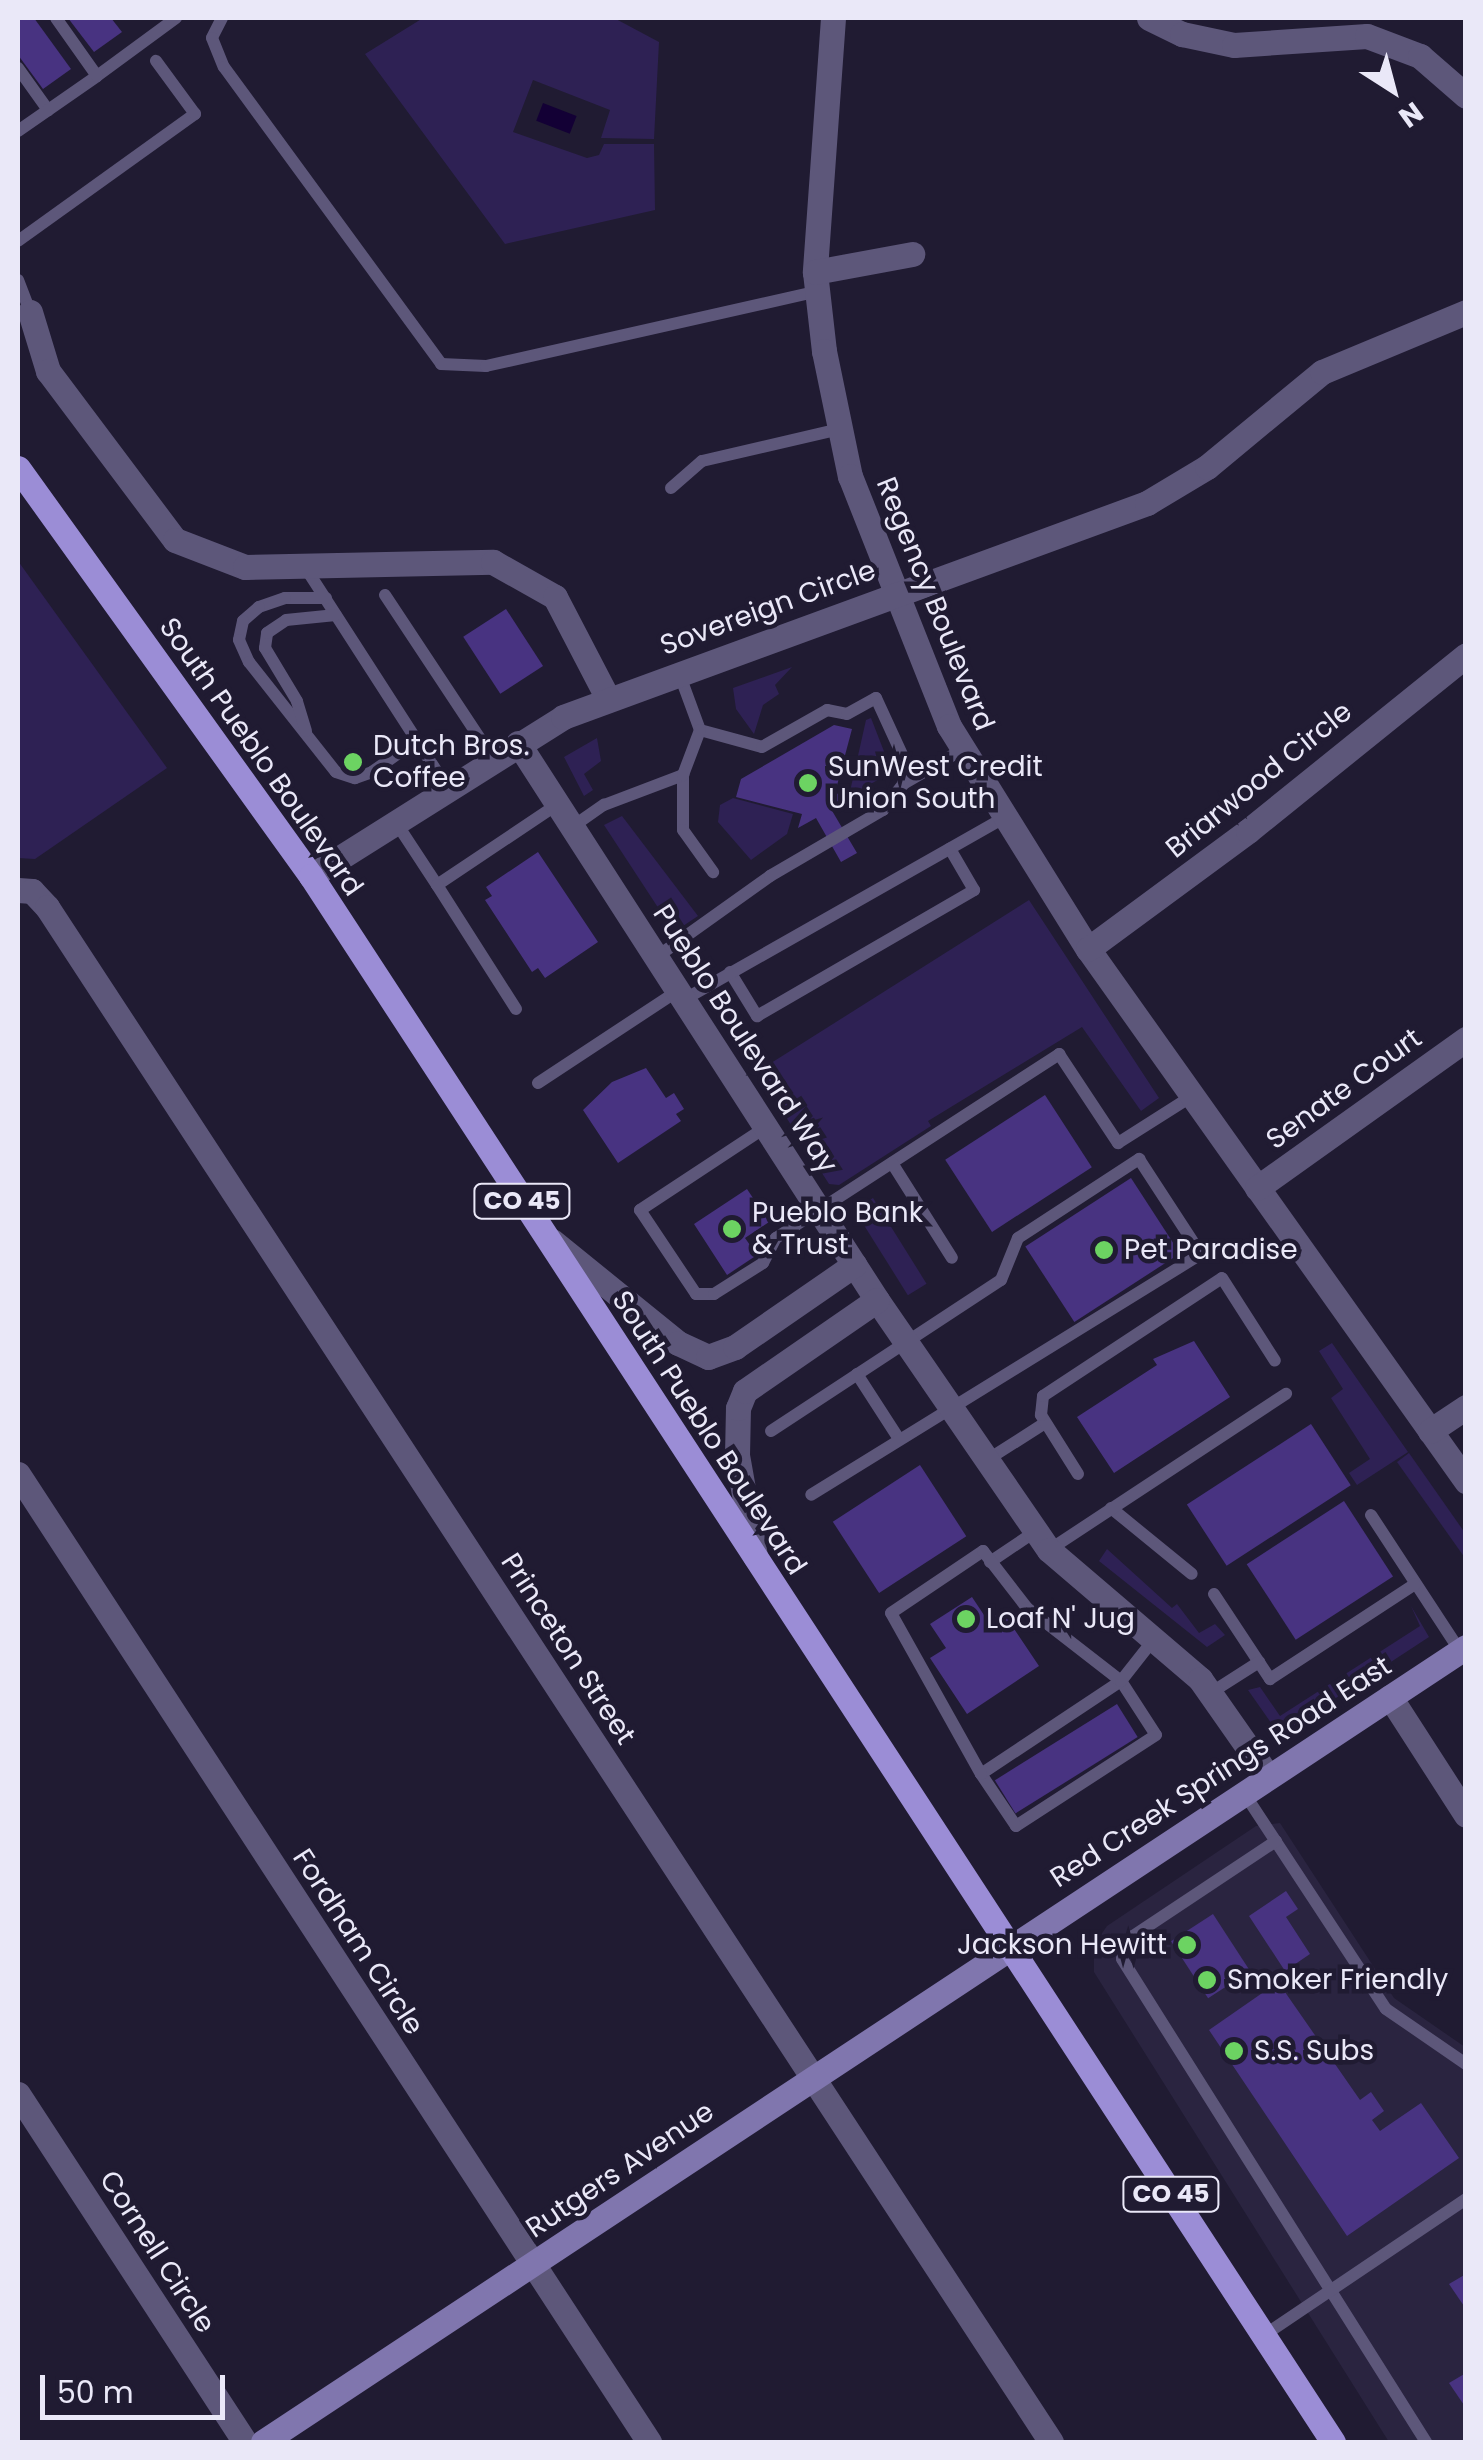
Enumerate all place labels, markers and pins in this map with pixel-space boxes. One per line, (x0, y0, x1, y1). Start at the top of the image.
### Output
place label: Dutch Bros. Coffee (373, 729, 529, 795)
place label: SunWest Credit Union South (828, 750, 1043, 816)
marker: Dutch Bros. Coffee (342, 751, 364, 773)
marker: SunWest Credit Union South (797, 772, 819, 794)
place label: Pueblo Bank & Trust (752, 1196, 923, 1262)
marker: Pueblo Bank & Trust (721, 1218, 743, 1240)
place label: Pet Paradise (1124, 1233, 1298, 1267)
marker: Pet Paradise (1093, 1239, 1115, 1261)
place label: Loaf N' Jug (986, 1602, 1135, 1636)
marker: Loaf N' Jug (955, 1608, 977, 1630)
place label: Jackson Hewitt (957, 1928, 1167, 1962)
marker: Jackson Hewitt (1176, 1934, 1198, 1956)
place label: Smoker Friendly (1227, 1963, 1448, 1997)
marker: Smoker Friendly (1196, 1969, 1218, 1991)
place label: S.S. Subs (1254, 2034, 1374, 2068)
marker: S.S. Subs (1223, 2040, 1245, 2062)

